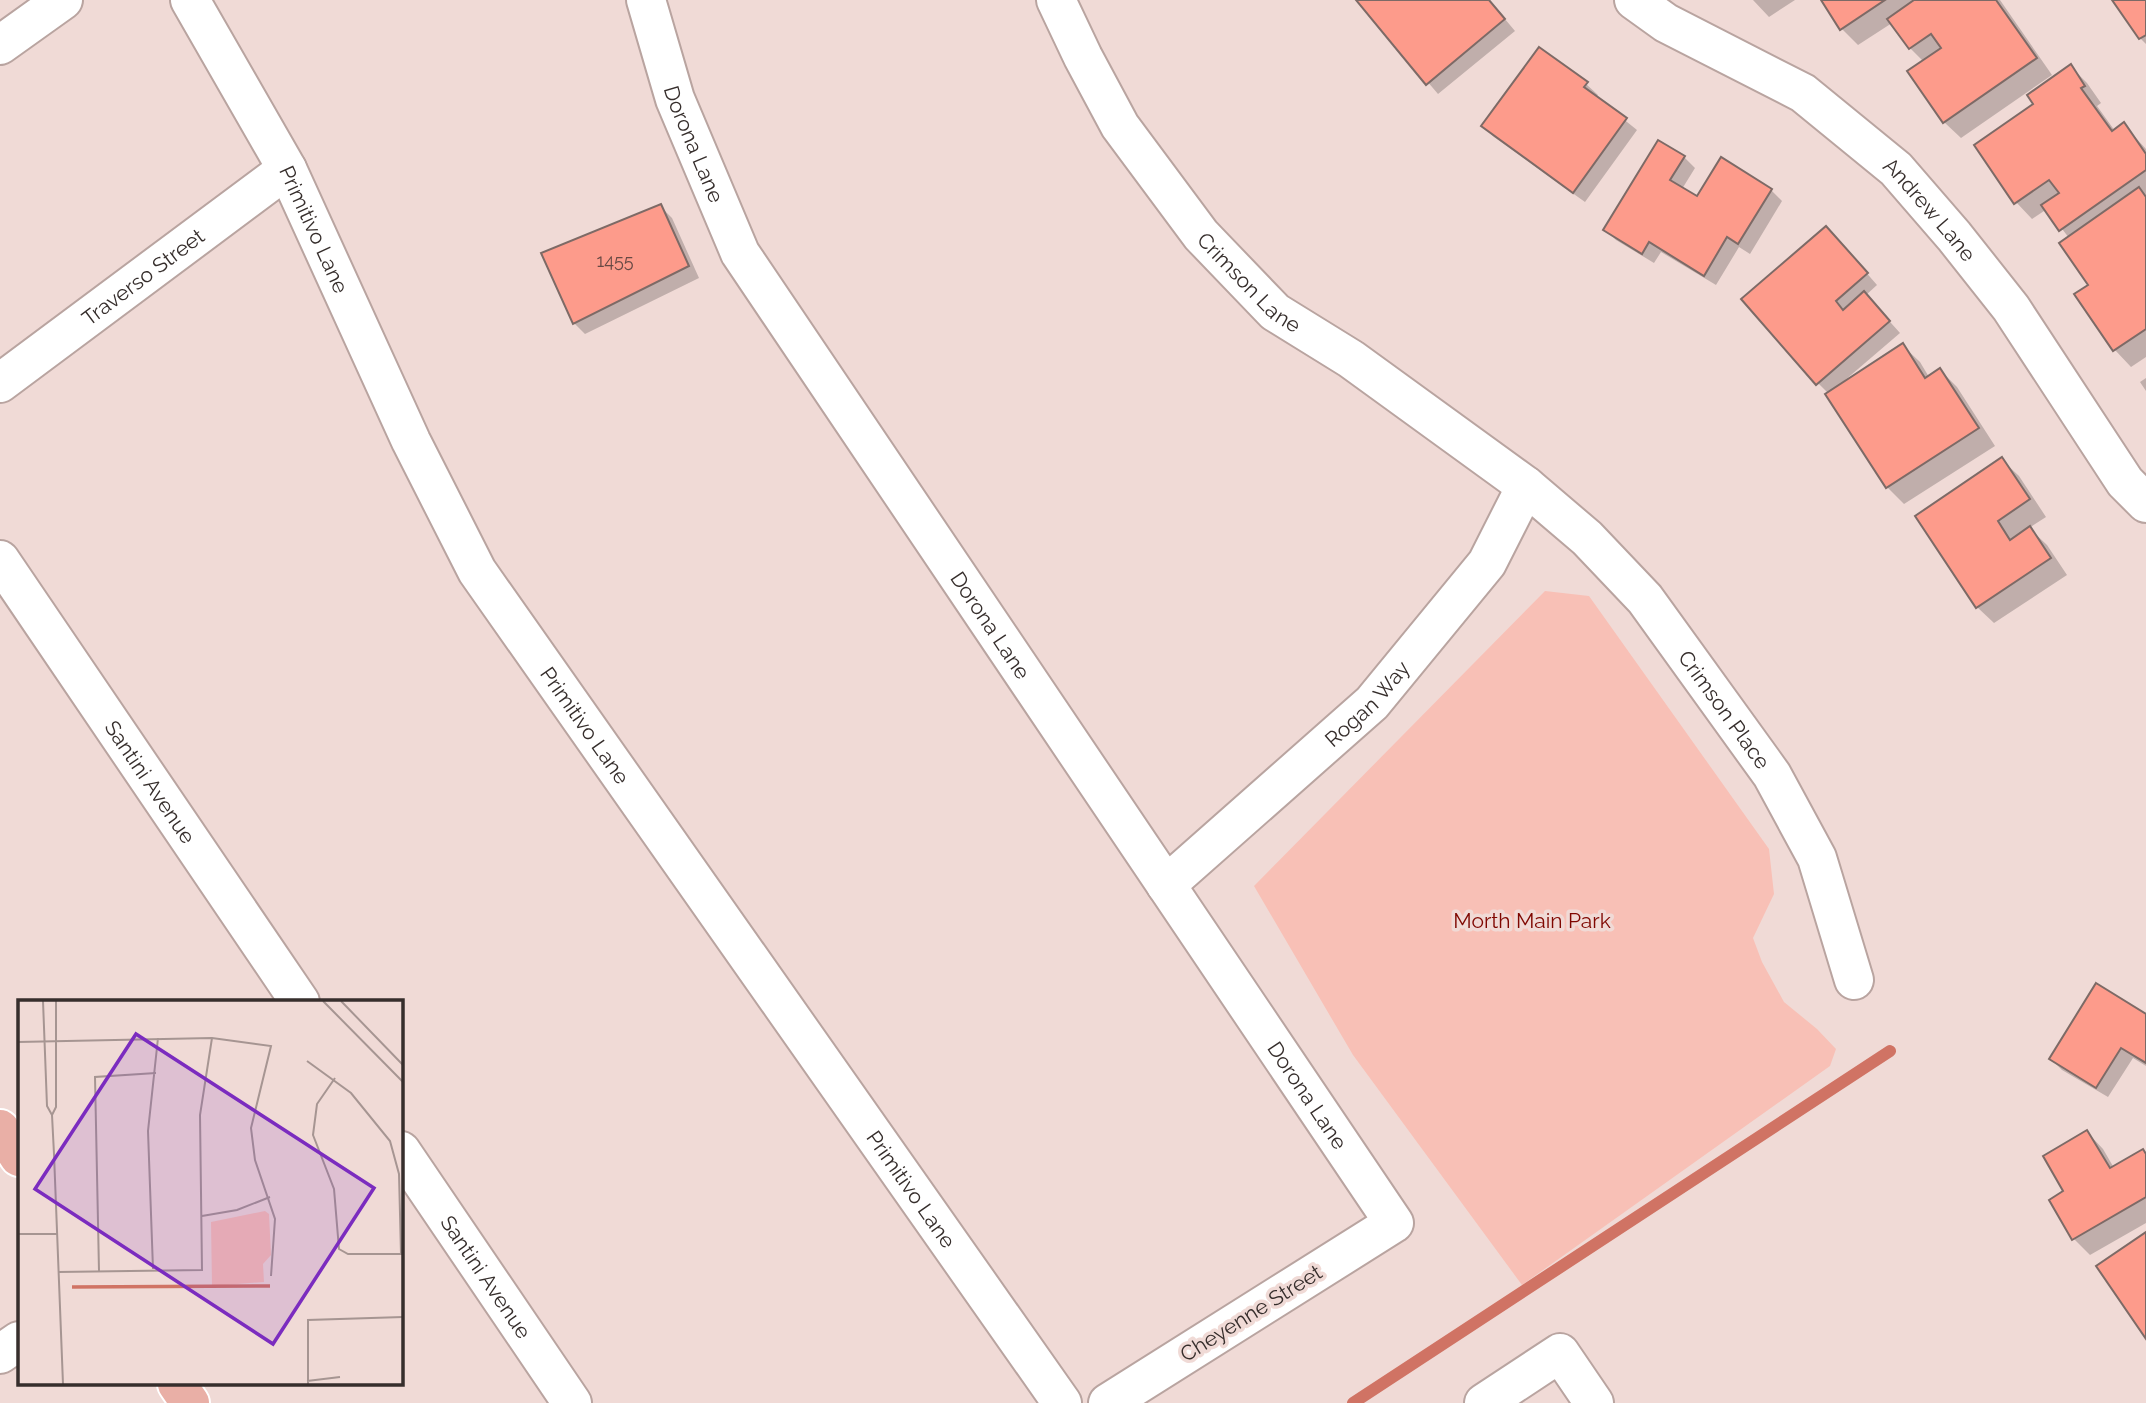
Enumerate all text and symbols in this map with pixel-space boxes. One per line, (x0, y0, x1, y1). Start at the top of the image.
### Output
street label: Dorona Lane (659, 83, 730, 206)
street label: Andrew Lane (1879, 152, 1981, 266)
street label: Primitivo Lane (275, 161, 354, 297)
street label: Traverso Street (77, 223, 209, 330)
street label: Crimson Lane (1192, 227, 1306, 337)
house number: 1455 (596, 250, 634, 271)
street label: Dorona Lane (946, 566, 1036, 684)
street label: Crimson Place (1674, 645, 1776, 773)
street label: Rogan Way (1319, 655, 1414, 752)
street label: Primitivo Lane (536, 662, 635, 789)
street label: Santini Avenue (100, 715, 201, 848)
park label: Morth Main Park (1453, 908, 1611, 933)
inset map (18, 1000, 402, 1386)
street label: Dorona Lane (1263, 1037, 1353, 1154)
street label: Primitivo Lane (862, 1126, 961, 1252)
street label: Santini Avenue (436, 1210, 537, 1343)
street label: Cheyenne Street (1176, 1259, 1326, 1367)

